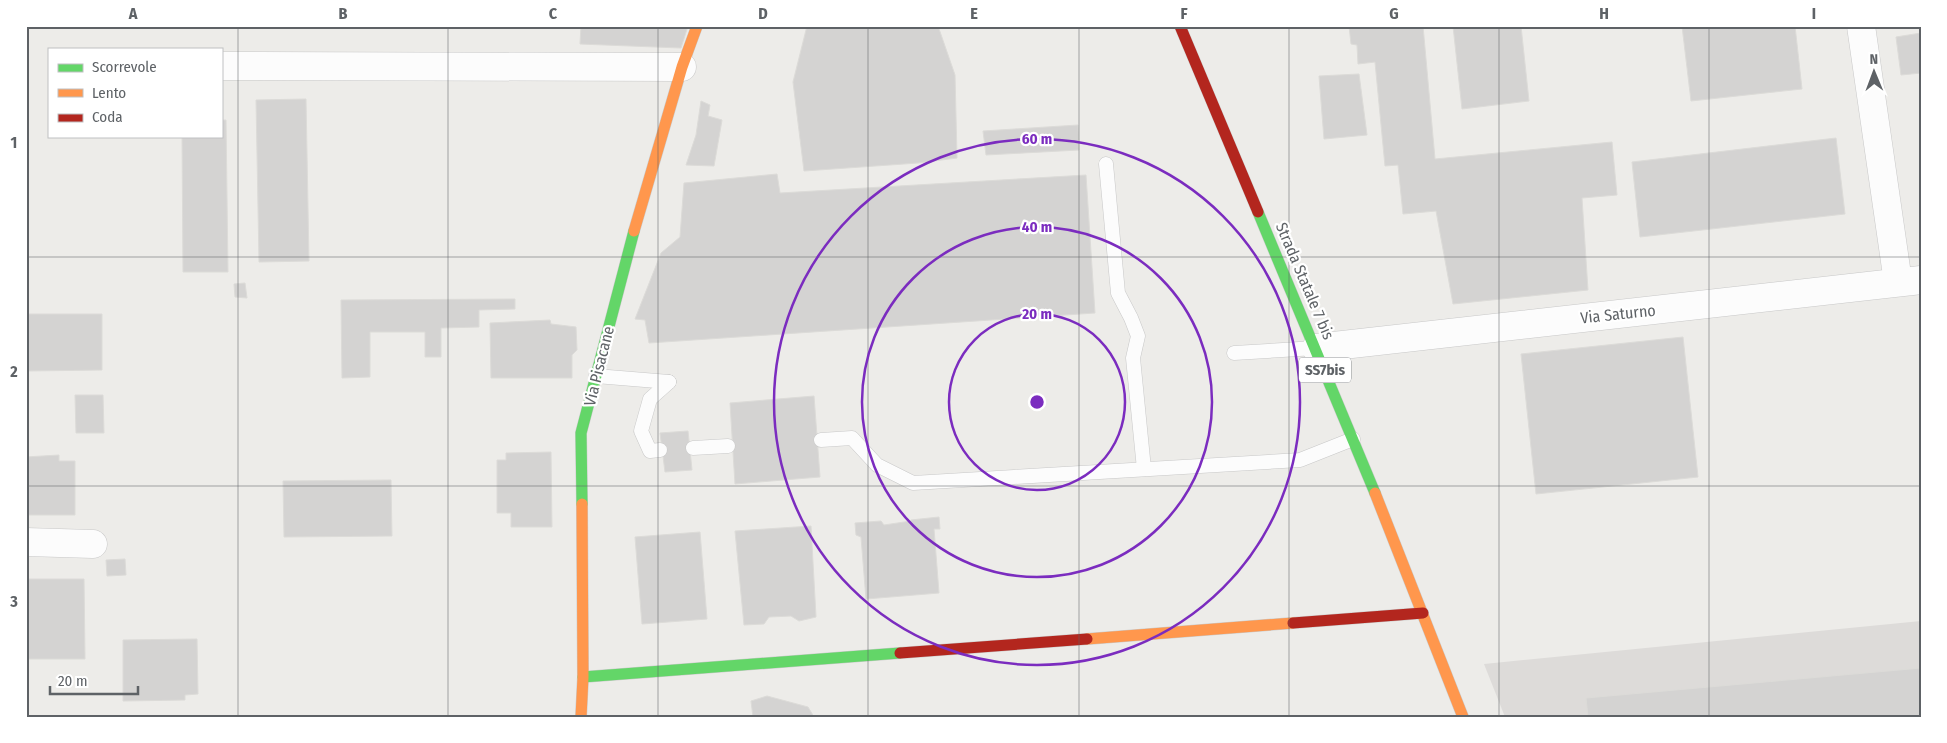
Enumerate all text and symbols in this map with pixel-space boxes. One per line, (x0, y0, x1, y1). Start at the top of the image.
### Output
text: A (128, 4, 138, 23)
text: B (339, 4, 348, 23)
text: C (549, 4, 558, 23)
text: D (758, 4, 768, 23)
text: E (970, 4, 978, 23)
text: F (1180, 4, 1188, 23)
text: G (1389, 4, 1399, 23)
text: H (1599, 4, 1609, 23)
text: I (1812, 4, 1816, 23)
legend (48, 48, 222, 138)
north arrow (1850, 48, 1900, 98)
text: N (1869, 51, 1878, 68)
text: Scorrevole (92, 58, 157, 76)
text: Lento (92, 84, 126, 102)
text: Coda (92, 108, 123, 126)
text: 60 m (1022, 130, 1052, 148)
text: 1 (11, 133, 17, 152)
text: 40 m (1022, 218, 1052, 236)
street label: Strada Statale 7 bis (1272, 220, 1338, 343)
street label: Via Saturno (1579, 301, 1657, 327)
text: 20 m (1021, 305, 1052, 323)
street label: Via Pisacane (580, 324, 618, 408)
road number: SS7bis (1299, 358, 1351, 382)
text: 2 (9, 362, 18, 381)
centre of rings (1028, 393, 1046, 411)
text: 3 (9, 592, 18, 611)
scale bar (50, 663, 138, 695)
text: 20 m (58, 672, 88, 690)

